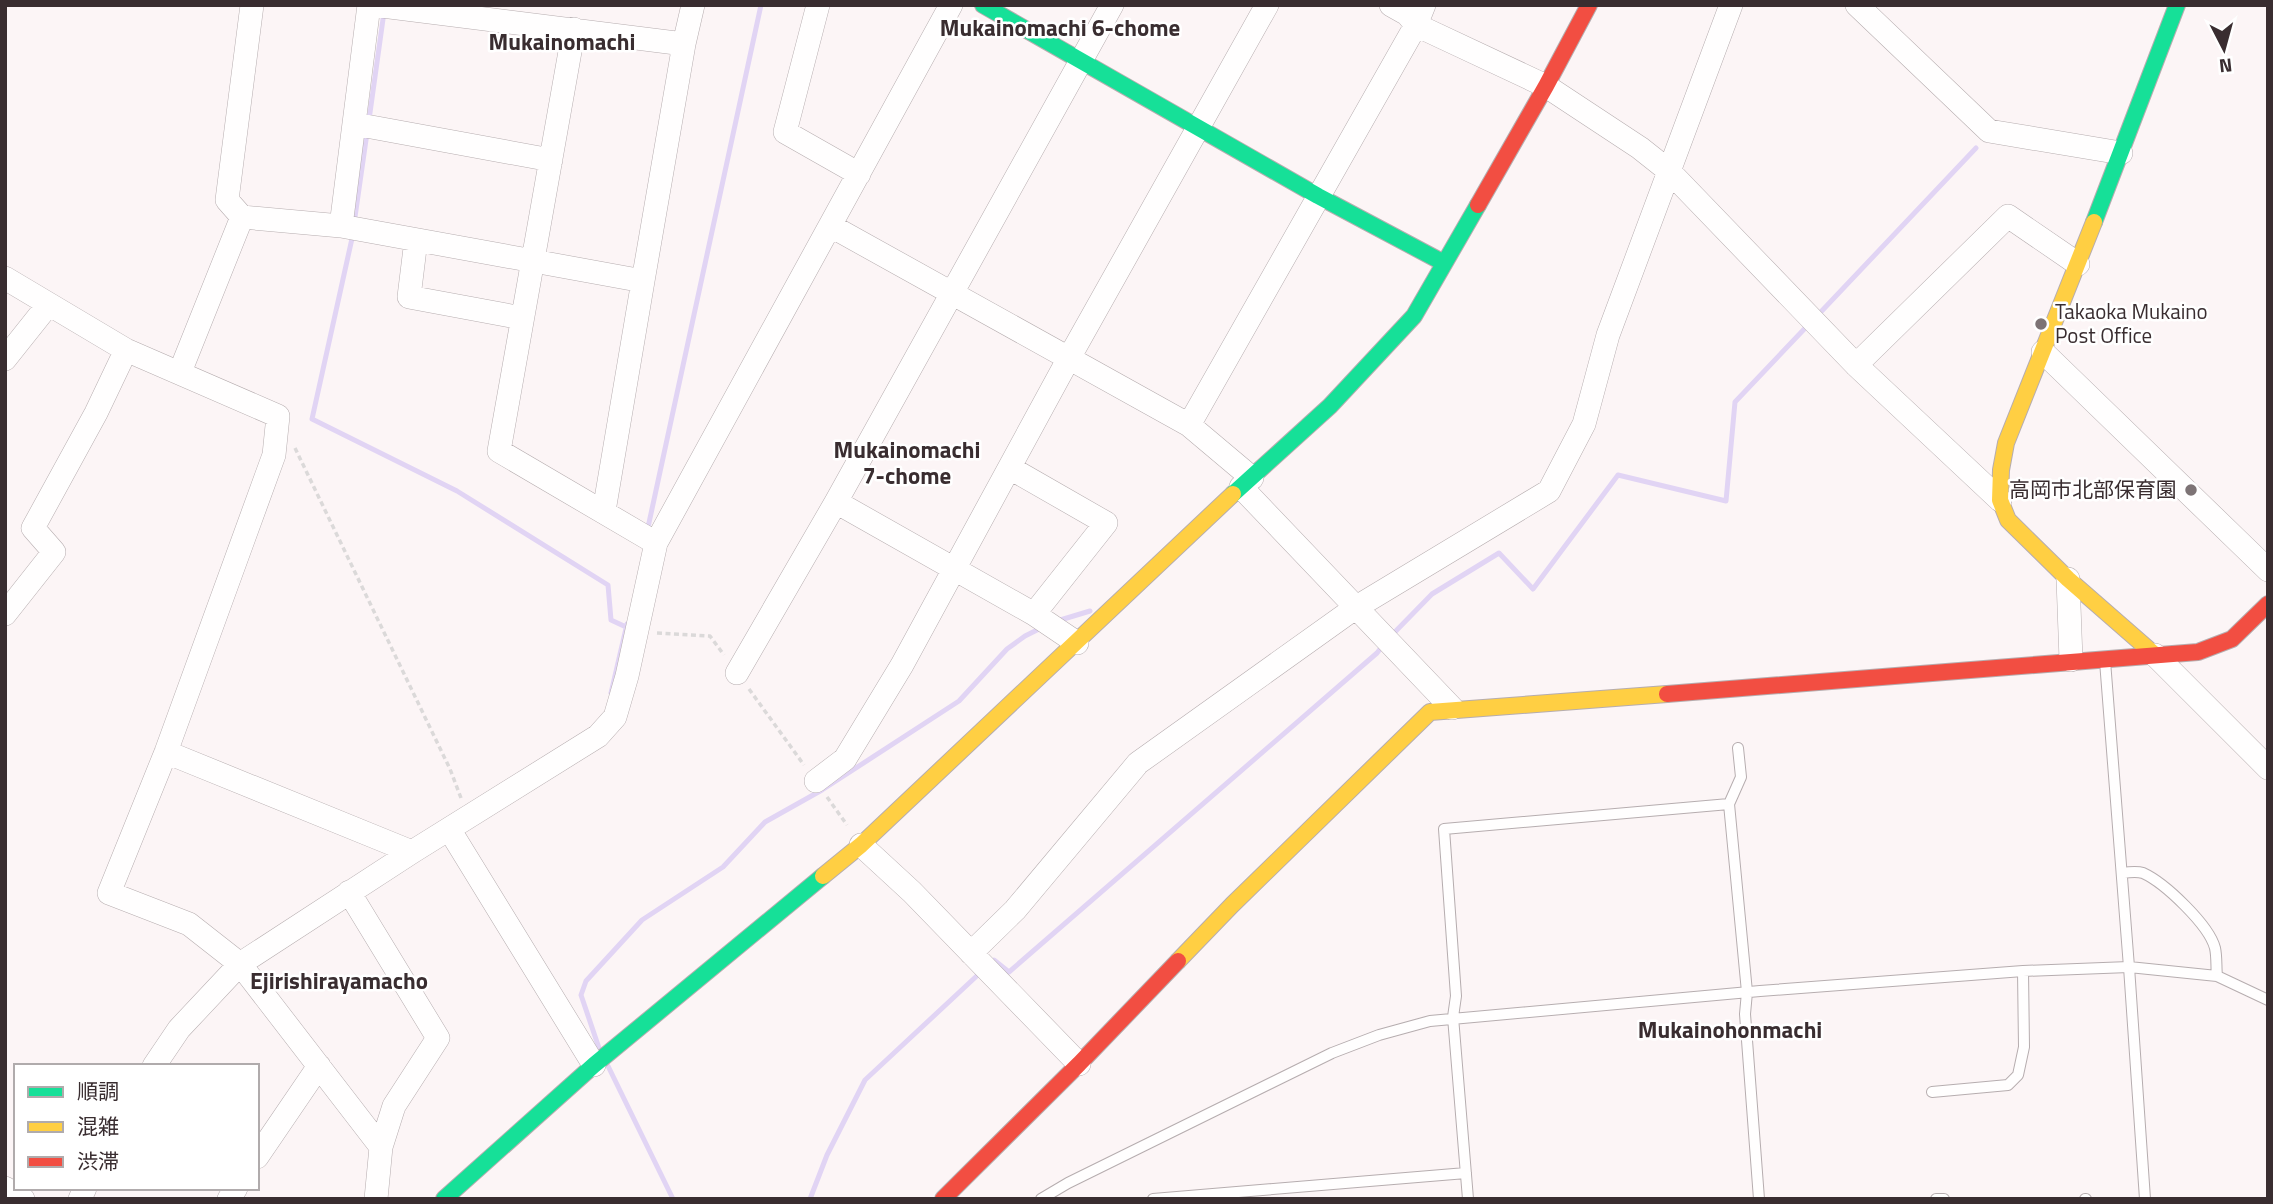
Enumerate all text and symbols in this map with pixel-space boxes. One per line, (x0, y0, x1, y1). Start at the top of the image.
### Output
district label: Mukainomachi 6-chome (940, 10, 1180, 45)
north arrow (2189, 14, 2259, 84)
district label: Mukainomachi (489, 24, 635, 59)
text: N (2218, 51, 2234, 82)
place label: Takaoka Mukaino Post Office (2055, 295, 2208, 351)
marker: Takaoka Mukaino Post Office (2033, 316, 2049, 332)
district label: Mukainomachi 7-chome (834, 432, 980, 493)
place label: 高岡市北部保育園 (2009, 473, 2177, 505)
marker: 高岡市北部保育園 (2183, 482, 2199, 498)
district label: Ejirishirayamacho (250, 963, 428, 998)
district label: Mukainohonmachi (1638, 1012, 1822, 1047)
legend (14, 1064, 259, 1190)
text: 順調 (77, 1075, 119, 1107)
text: 混雑 (77, 1110, 119, 1142)
text: 渋滞 (77, 1145, 119, 1177)

